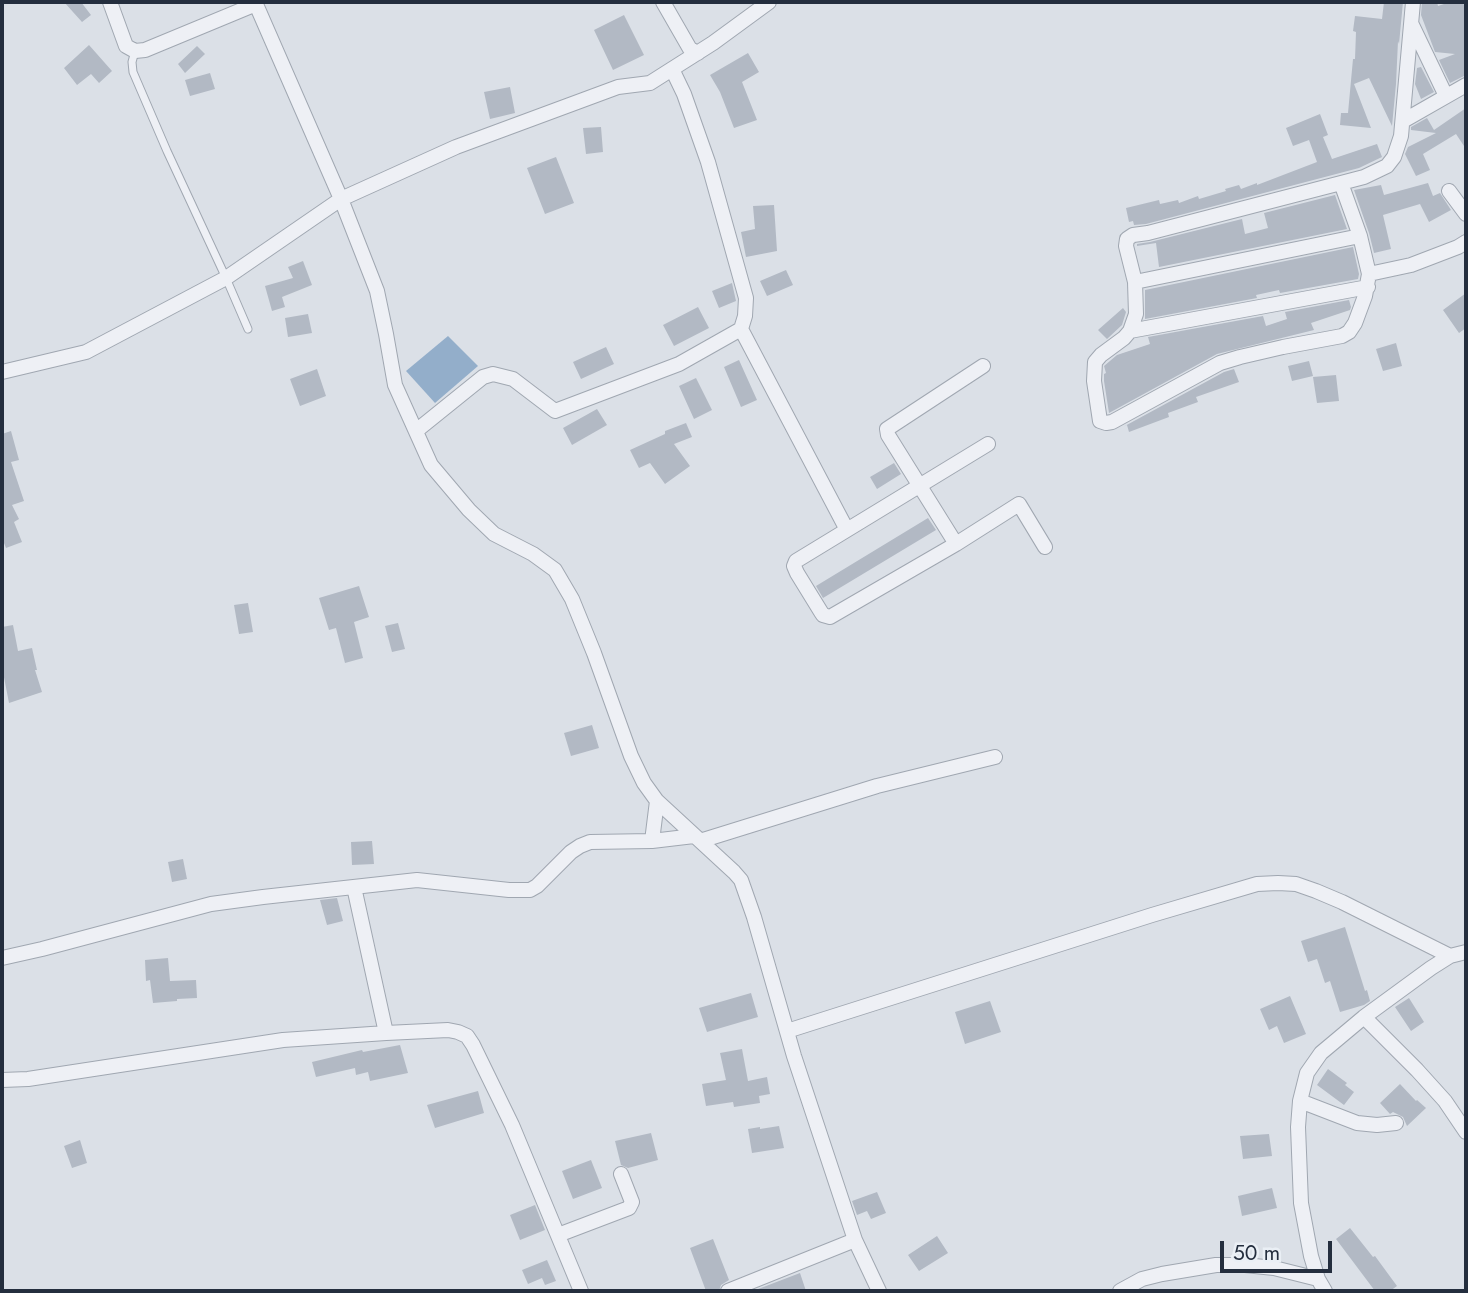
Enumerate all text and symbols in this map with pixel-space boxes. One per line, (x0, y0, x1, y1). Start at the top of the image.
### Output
scale bar (1223, 1226, 1335, 1270)
text: 50 m (1233, 1238, 1280, 1268)

